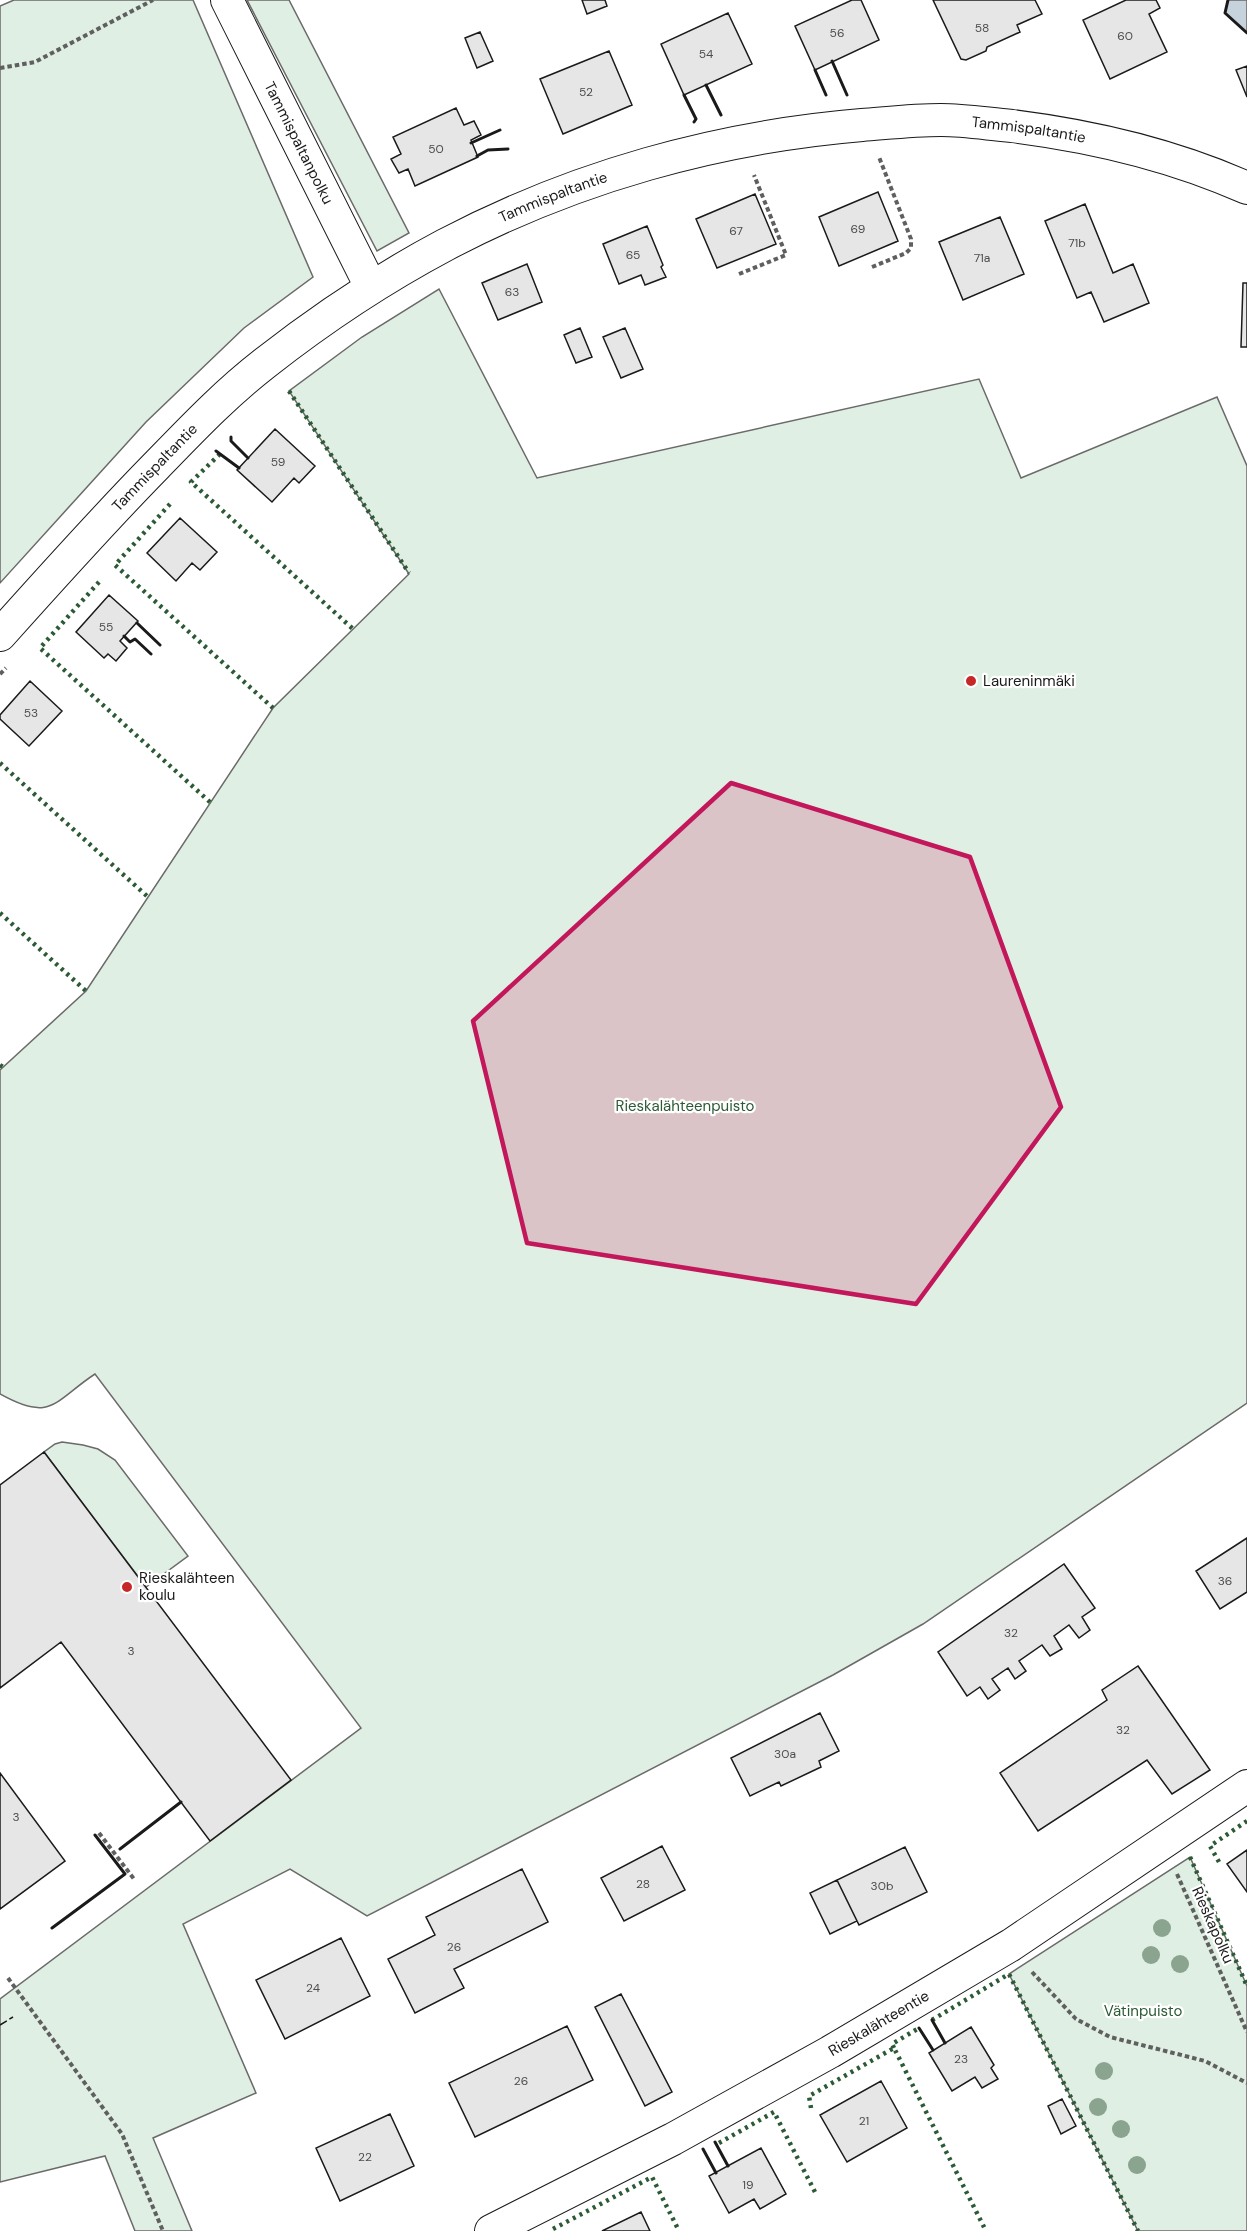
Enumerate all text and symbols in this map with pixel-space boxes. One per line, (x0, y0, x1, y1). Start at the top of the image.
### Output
house number: 58 (975, 20, 989, 36)
house number: 56 (830, 25, 844, 41)
house number: 60 (1117, 28, 1133, 44)
house number: 54 (699, 46, 713, 62)
street label: Tammispaltanpolku (260, 78, 338, 208)
house number: 52 (579, 84, 593, 100)
street label: Tammispaltantie (971, 112, 1088, 148)
house number: 50 (428, 141, 444, 157)
street label: Tammispaltantie (496, 167, 610, 227)
house number: 69 (851, 221, 865, 237)
house number: 67 (729, 223, 743, 239)
house number: 71b (1068, 235, 1086, 251)
house number: 65 (626, 247, 640, 263)
house number: 71a (974, 250, 990, 266)
house number: 63 (505, 284, 519, 300)
street label: Tammispaltantie (107, 419, 202, 516)
house number: 59 (271, 454, 285, 470)
house number: 55 (99, 619, 113, 635)
place label: Laureninmäki (983, 671, 1075, 691)
marker: Laureninmäki (964, 674, 978, 688)
house number: 53 (24, 705, 38, 721)
park label: Rieskalähteenpuisto (615, 1096, 755, 1116)
place label: Rieskalähteen koulu (139, 1568, 235, 1605)
house number: 36 (1218, 1573, 1232, 1589)
marker: Rieskalähteen koulu (120, 1580, 134, 1594)
house number: 32 (1004, 1625, 1018, 1641)
house number: 3 (127, 1643, 135, 1659)
house number: 32 (1116, 1722, 1130, 1738)
house number: 30a (774, 1746, 796, 1762)
house number: 3 (12, 1809, 20, 1825)
house number: 28 (636, 1876, 650, 1892)
house number: 30b (871, 1878, 893, 1894)
street label: Rieskapolku (1187, 1883, 1239, 1967)
house number: 26 (447, 1939, 461, 1955)
house number: 24 (306, 1980, 320, 1996)
street label: Rieskalähteentie (825, 1986, 933, 2061)
park label: Vätinpuisto (1104, 2001, 1182, 2021)
house number: 23 (954, 2051, 968, 2067)
house number: 26 (514, 2073, 528, 2089)
house number: 21 (859, 2113, 869, 2129)
house number: 22 (358, 2149, 372, 2165)
house number: 19 (742, 2177, 754, 2193)

